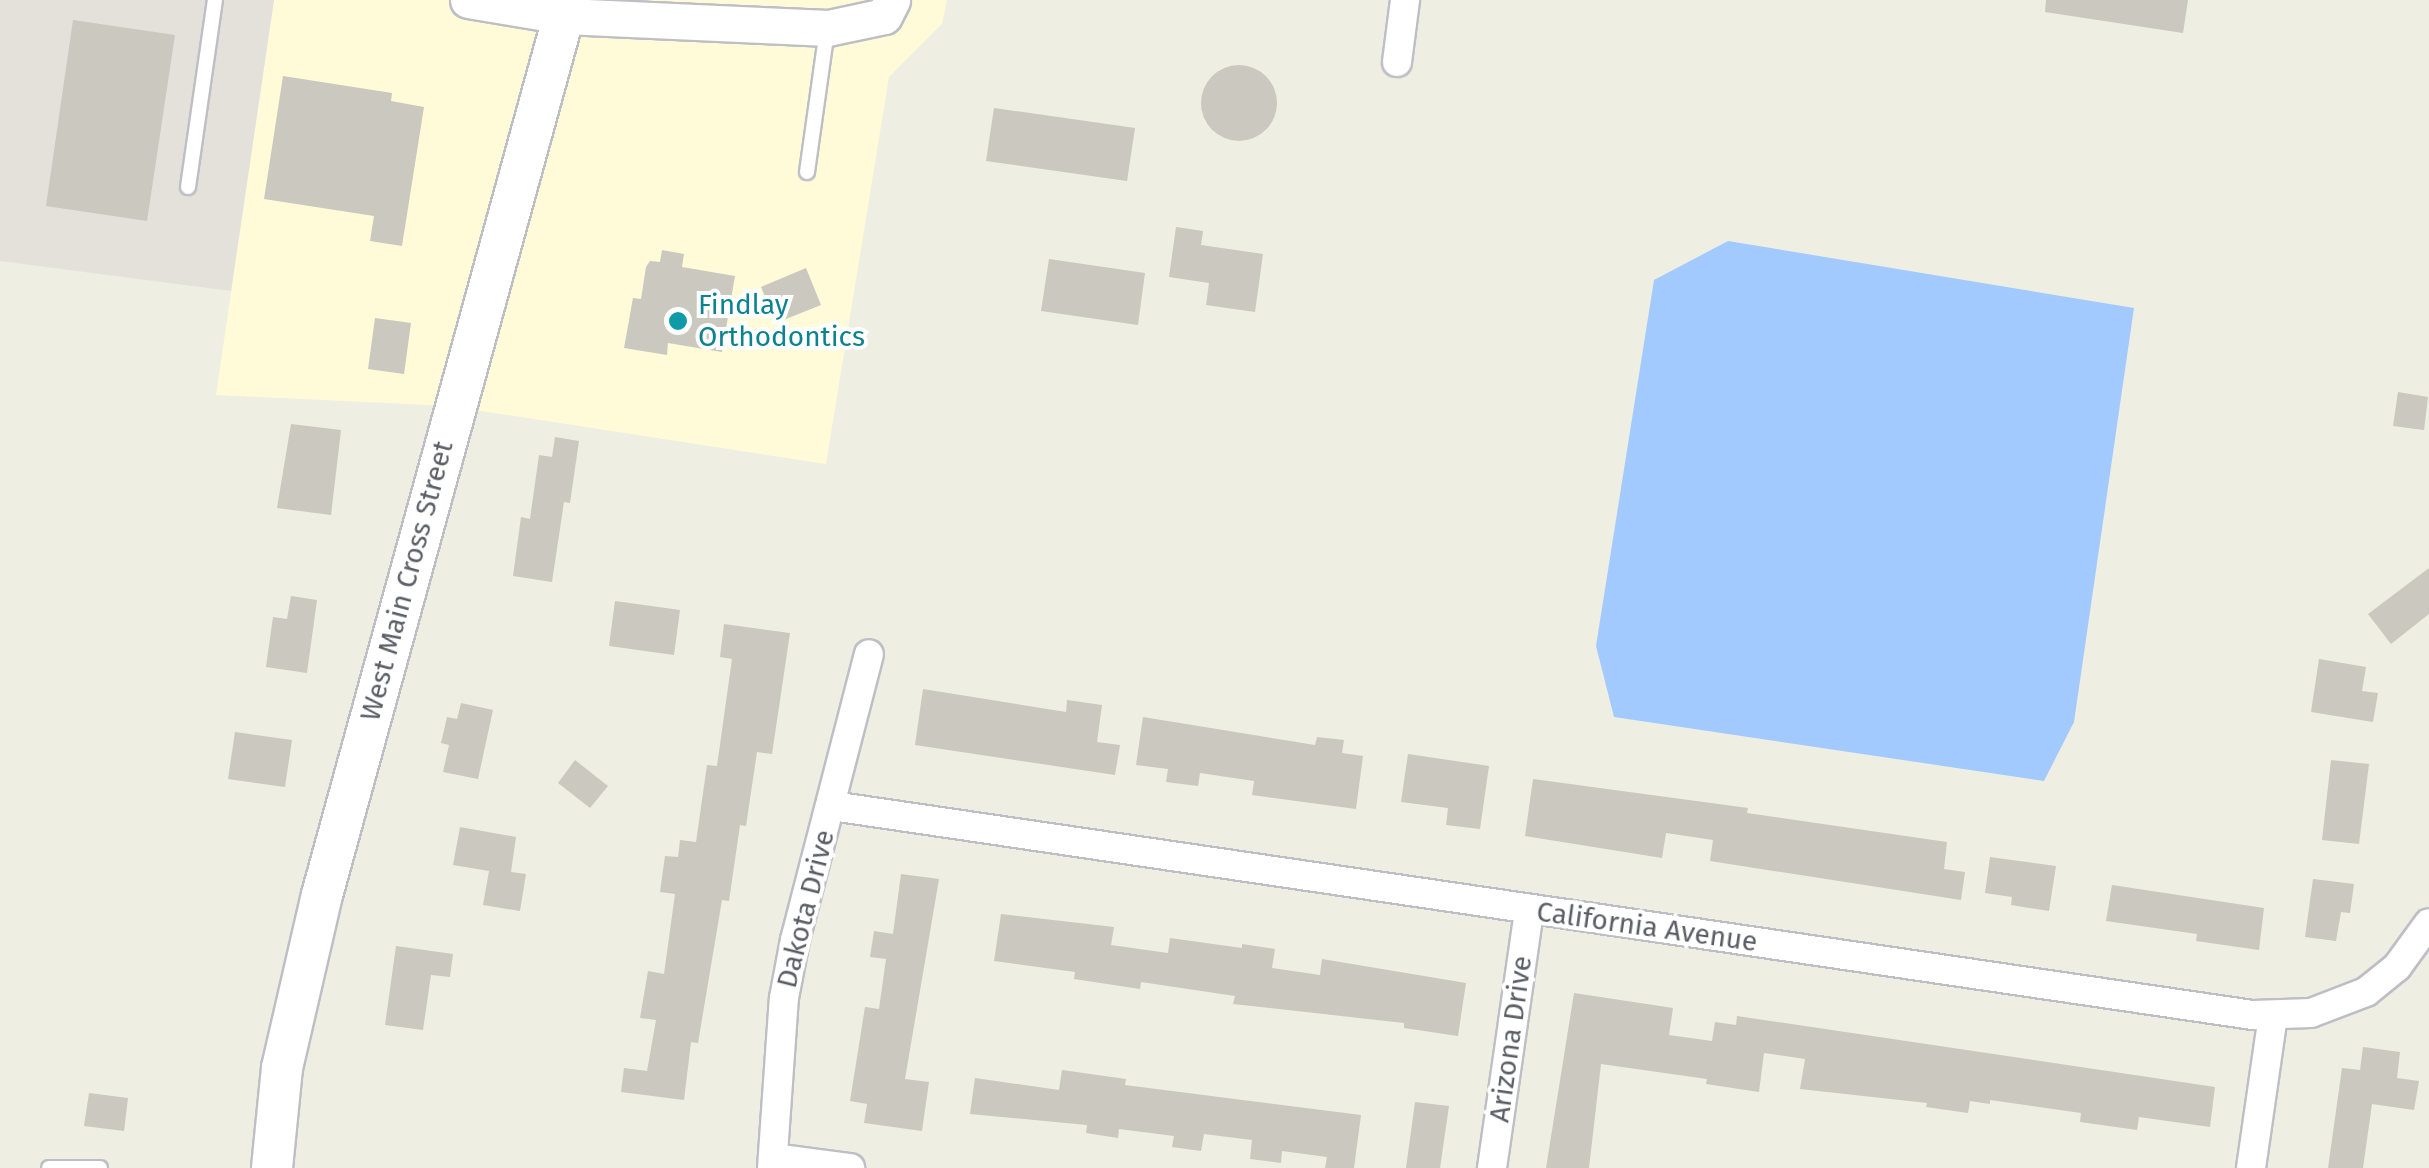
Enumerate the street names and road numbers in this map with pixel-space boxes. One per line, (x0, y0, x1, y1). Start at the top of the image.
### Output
street label: West Main Cross Street (353, 437, 461, 725)
street label: Dakota Drive (770, 827, 842, 991)
street label: California Avenue (1534, 895, 1760, 959)
street label: Arizona Drive (1483, 954, 1539, 1124)

